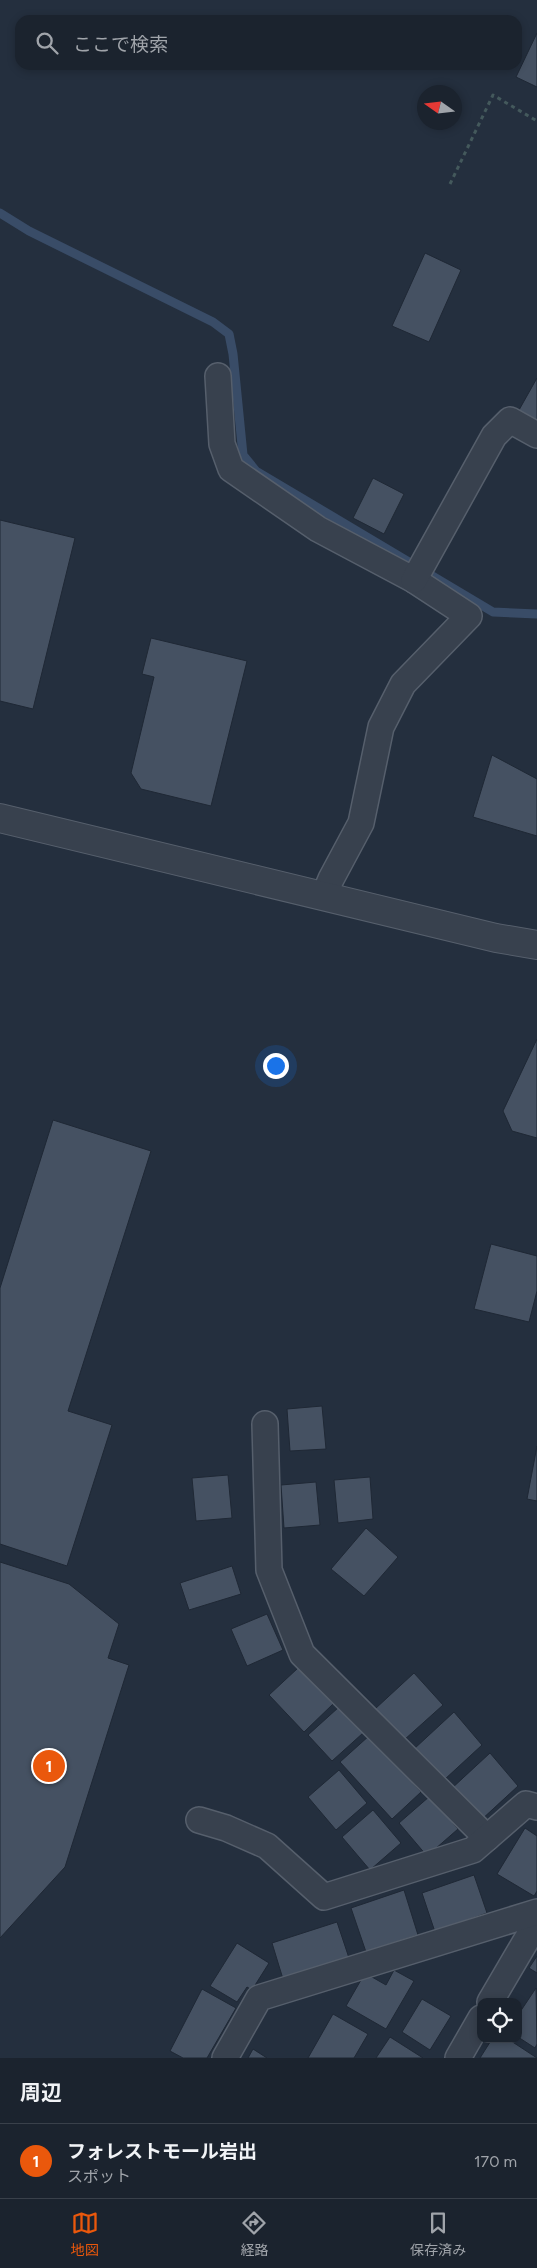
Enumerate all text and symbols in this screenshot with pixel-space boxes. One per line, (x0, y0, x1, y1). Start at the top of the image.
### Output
search box (15, 15, 522, 70)
icon: search (33, 29, 61, 57)
text: ここで検索 (73, 33, 168, 56)
north arrow (417, 85, 462, 130)
your location (263, 1053, 289, 1079)
pin: 1 (33, 1747, 65, 1785)
map controls (477, 1998, 522, 2043)
button: locate (477, 1998, 522, 2043)
text: 周辺 (20, 2080, 62, 2105)
text: フォレストモール岩出 (67, 2140, 257, 2163)
text: 1 (33, 2152, 39, 2171)
text: 170 m (474, 2152, 517, 2171)
text: スポット (67, 2167, 131, 2186)
tab: 地図 (71, 2209, 99, 2259)
tab: 経路 (240, 2209, 268, 2259)
tab: 保存済み (410, 2209, 466, 2259)

